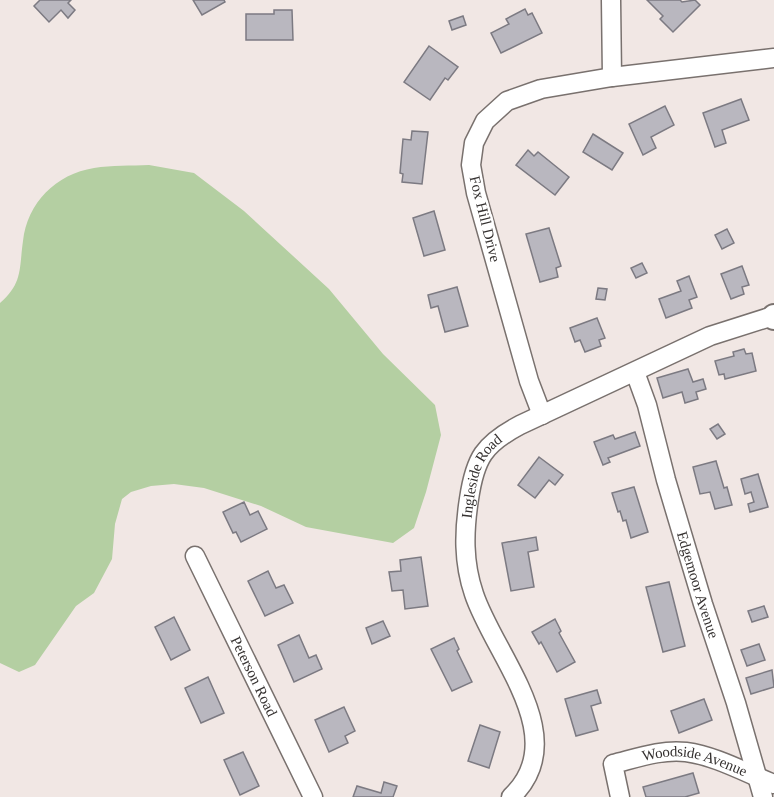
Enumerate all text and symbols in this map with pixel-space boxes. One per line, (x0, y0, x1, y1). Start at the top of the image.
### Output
street label: Fox Hill Drive (467, 174, 504, 264)
street label: Ingleside Road (459, 431, 505, 519)
street label: Edgemoor Avenue (674, 529, 722, 641)
street label: Peterson Road (228, 634, 280, 719)
street label: Woodside Avenue (640, 743, 750, 780)

